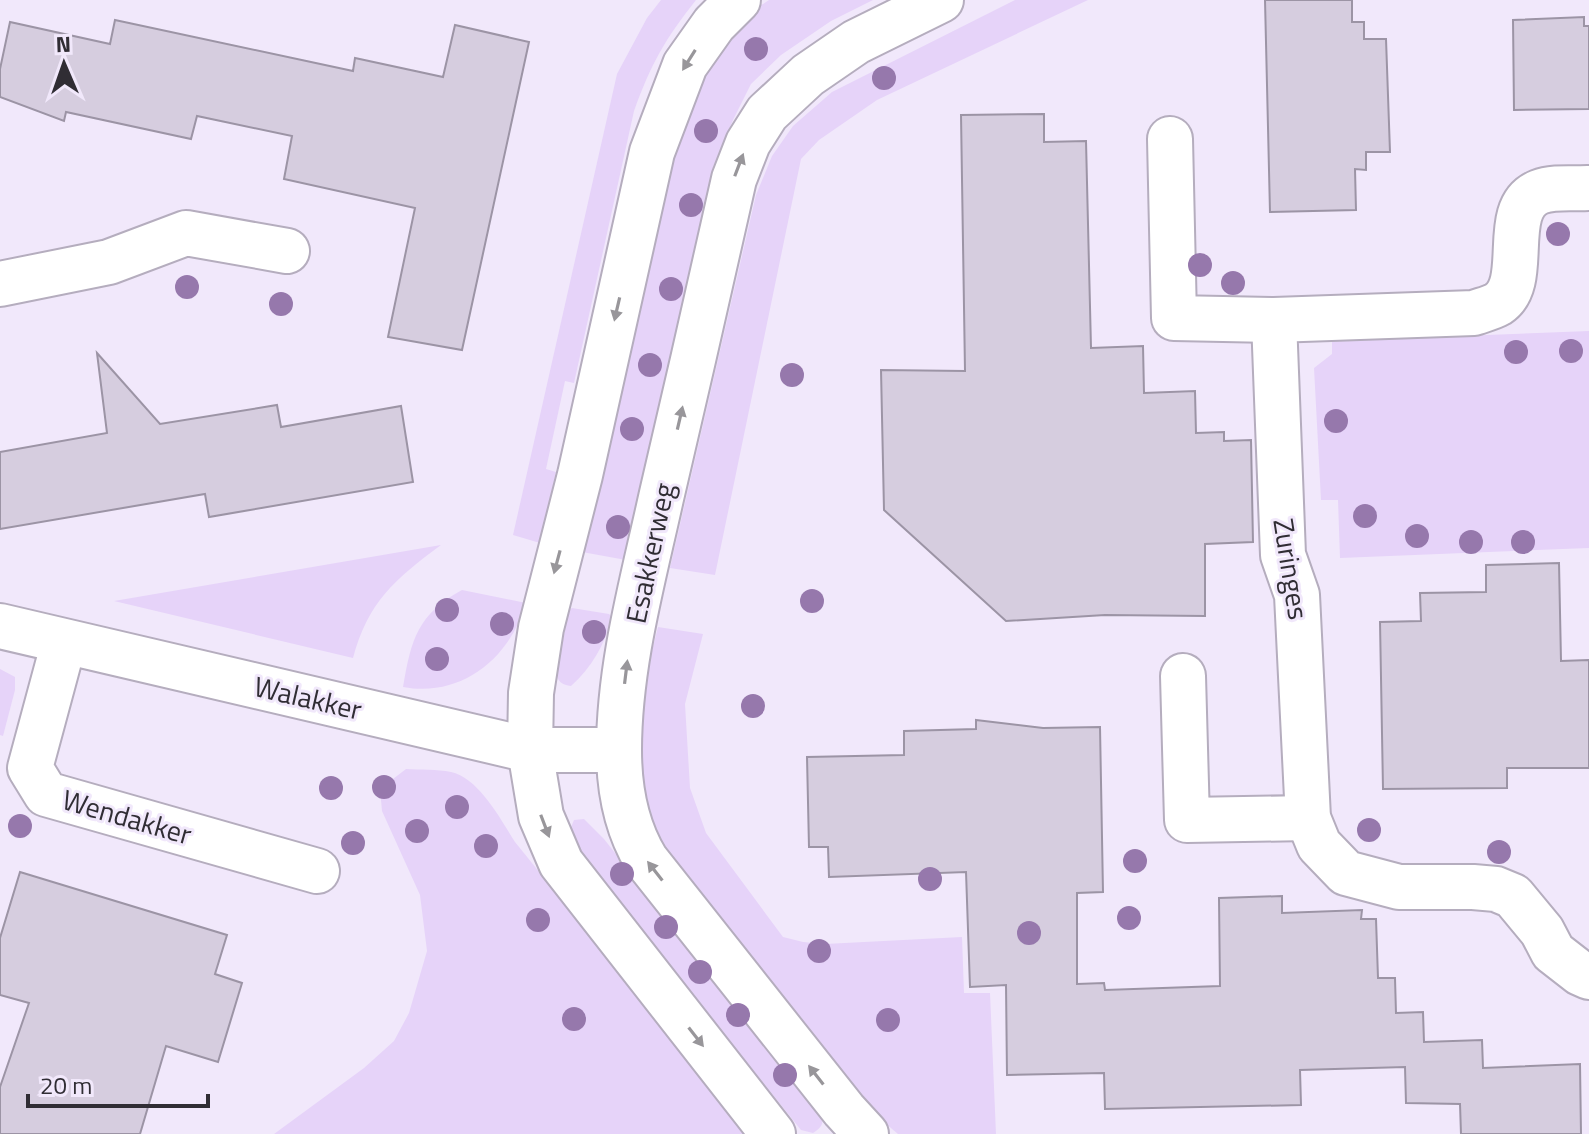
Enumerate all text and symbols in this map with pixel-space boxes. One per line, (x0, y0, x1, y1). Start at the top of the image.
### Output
north arrow (24, 24, 104, 104)
text: N (55, 27, 72, 61)
one-way arrow (682, 49, 697, 72)
one-way arrow (733, 153, 746, 177)
one-way arrow (610, 297, 623, 322)
one-way arrow (674, 405, 686, 430)
street label: Esakkerweg (614, 479, 685, 627)
street label: Zuringes (1262, 515, 1321, 623)
one-way arrow (551, 550, 563, 575)
one-way arrow (620, 660, 633, 685)
street label: Walakker (250, 664, 366, 731)
street label: Wendakker (57, 778, 197, 856)
one-way arrow (539, 814, 552, 838)
one-way arrow (647, 861, 663, 881)
one-way arrow (687, 1027, 703, 1047)
scale bar (28, 1058, 208, 1108)
one-way arrow (808, 1065, 825, 1085)
text: 20 m (40, 1067, 92, 1103)

